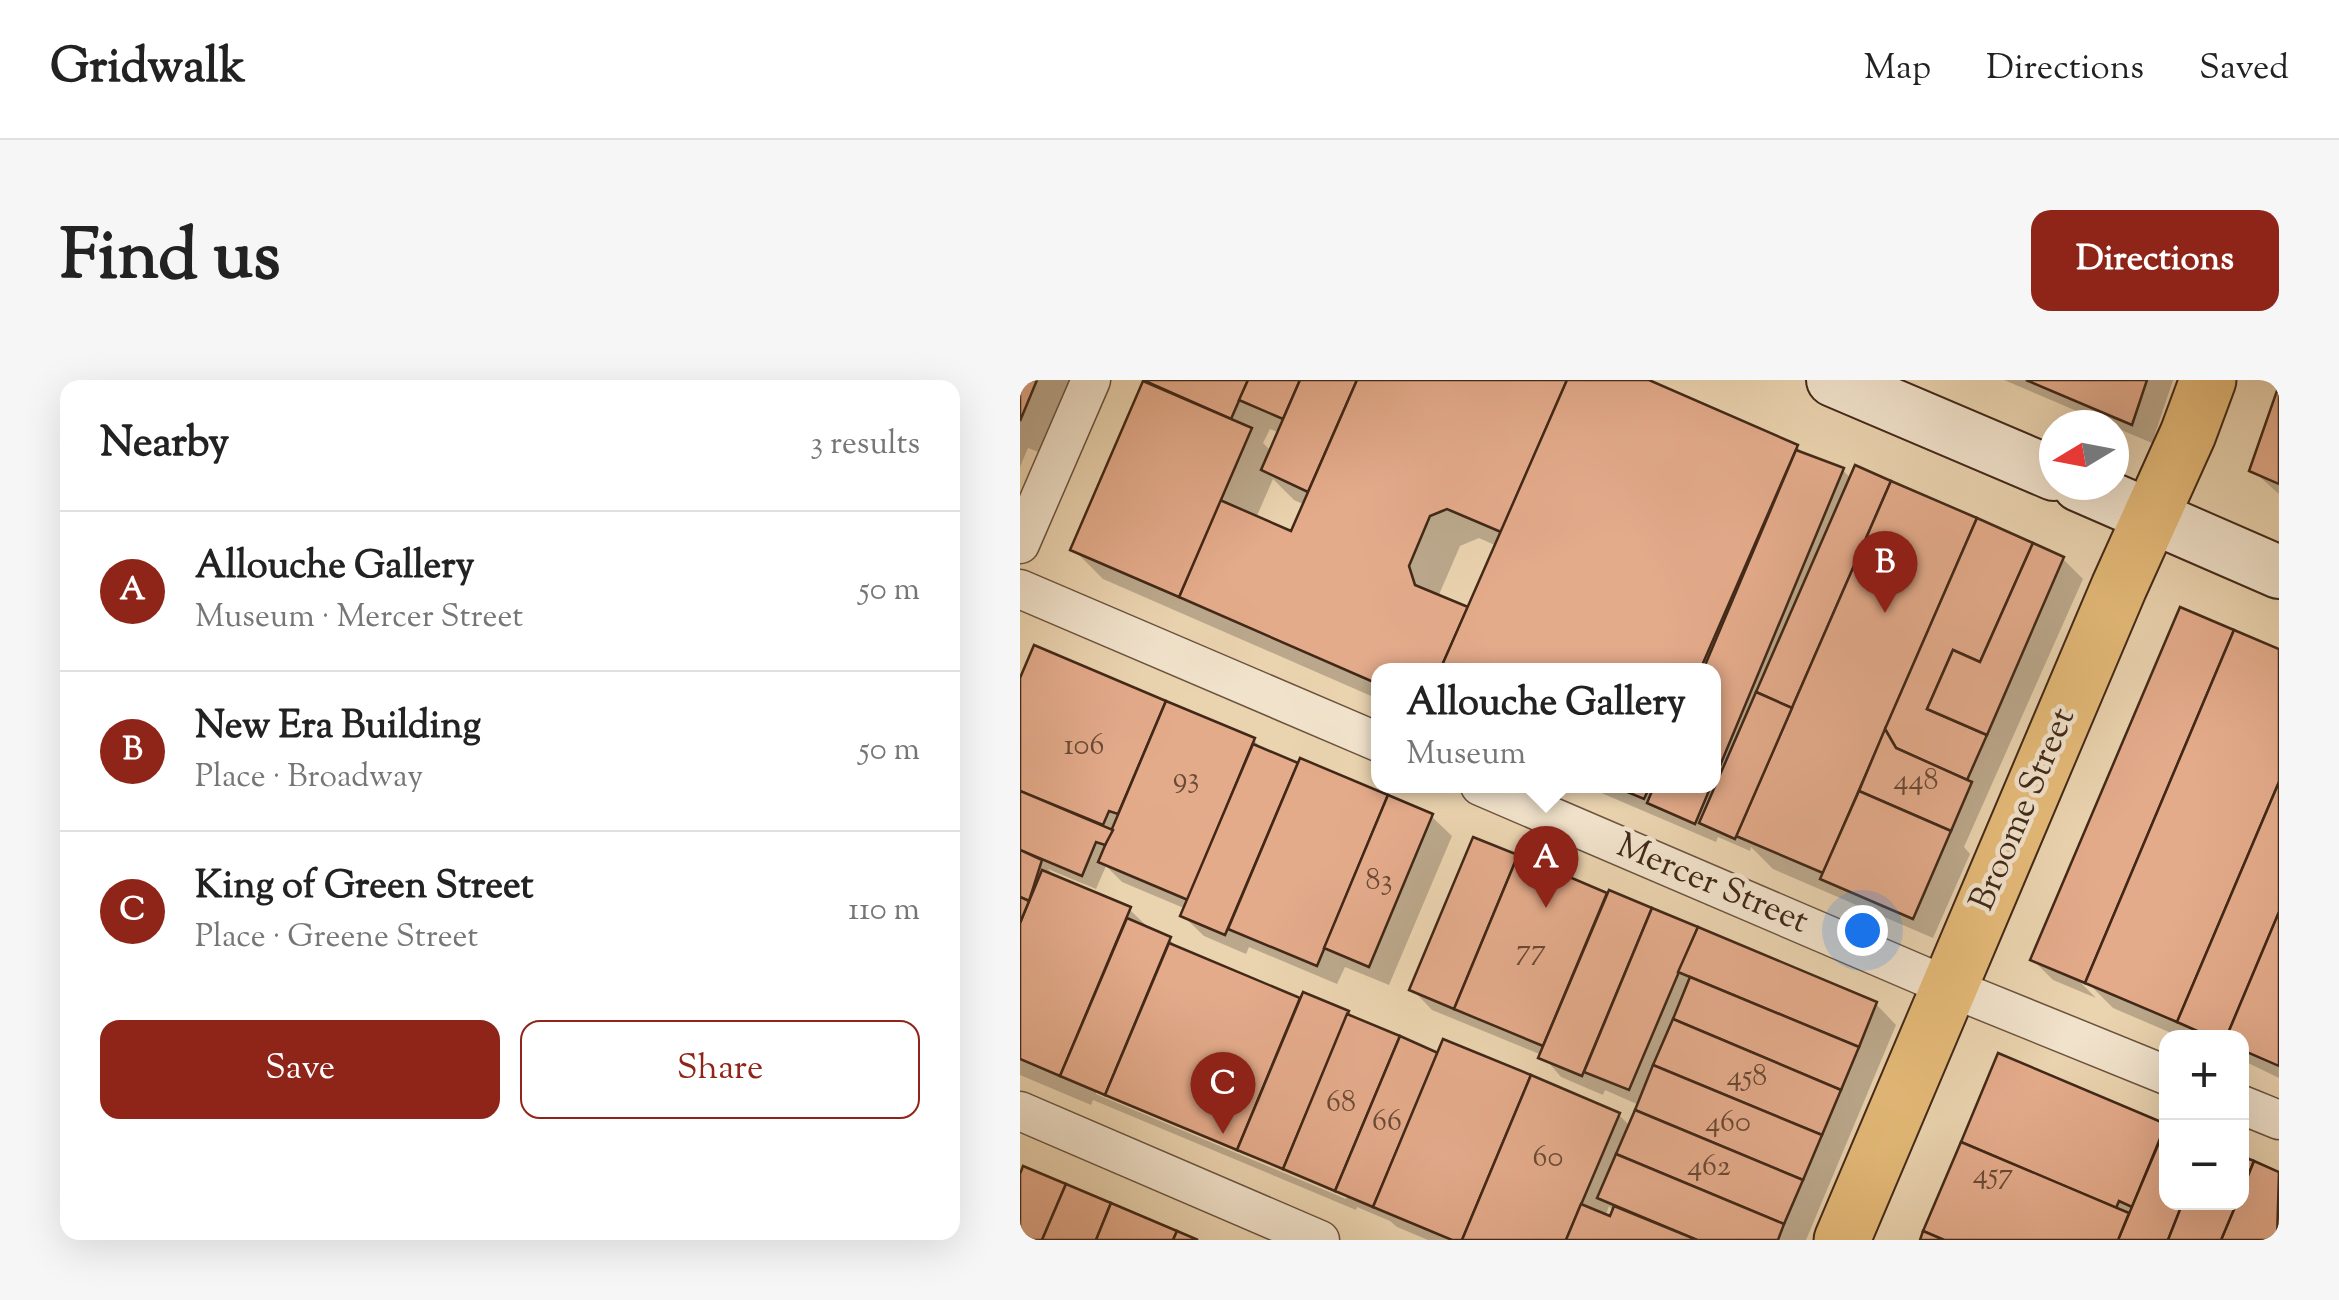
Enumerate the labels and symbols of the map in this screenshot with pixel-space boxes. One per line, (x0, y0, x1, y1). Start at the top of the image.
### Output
north arrow (2039, 410, 2129, 500)
pin: B (1852, 530, 1918, 613)
street label: Broome Street (1958, 701, 2090, 919)
house number: 106 (1064, 725, 1104, 768)
house number: 93 (1173, 758, 1199, 801)
house number: 448 (1893, 760, 1939, 803)
street label: Mercer Street (1608, 822, 1816, 948)
pin: A (1514, 826, 1578, 908)
house number: 83 (1365, 860, 1393, 903)
your location (1837, 905, 1888, 956)
house number: 77 (1516, 930, 1546, 973)
pin: C (1190, 1052, 1256, 1134)
house number: 458 (1727, 1056, 1767, 1099)
house number: 68 (1326, 1082, 1356, 1125)
house number: 66 (1372, 1101, 1402, 1144)
house number: 460 (1705, 1102, 1751, 1145)
house number: 60 (1533, 1137, 1563, 1180)
house number: 462 (1687, 1146, 1731, 1189)
house number: 457 (1973, 1154, 2013, 1197)

